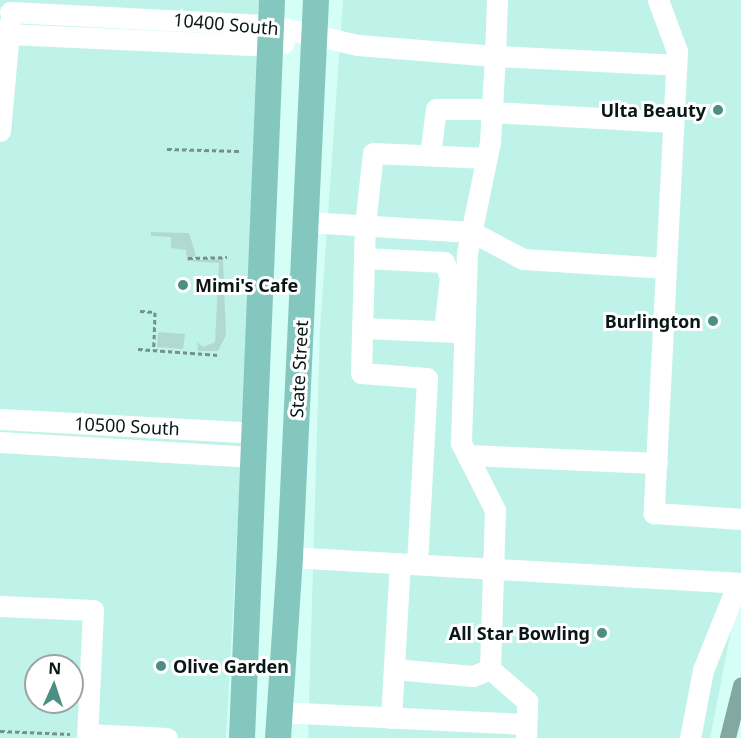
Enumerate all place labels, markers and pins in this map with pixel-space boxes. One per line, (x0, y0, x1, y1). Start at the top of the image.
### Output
place label: Ulta Beauty (600, 99, 706, 121)
marker: Ulta Beauty (711, 103, 725, 117)
place label: Mimi's Cafe (195, 274, 298, 296)
marker: Mimi's Cafe (176, 278, 190, 292)
place label: Burlington (605, 310, 701, 332)
marker: Burlington (706, 314, 720, 328)
place label: All Star Bowling (449, 622, 590, 644)
marker: All Star Bowling (595, 626, 609, 640)
place label: Olive Garden (173, 655, 289, 677)
marker: Olive Garden (154, 659, 168, 673)

